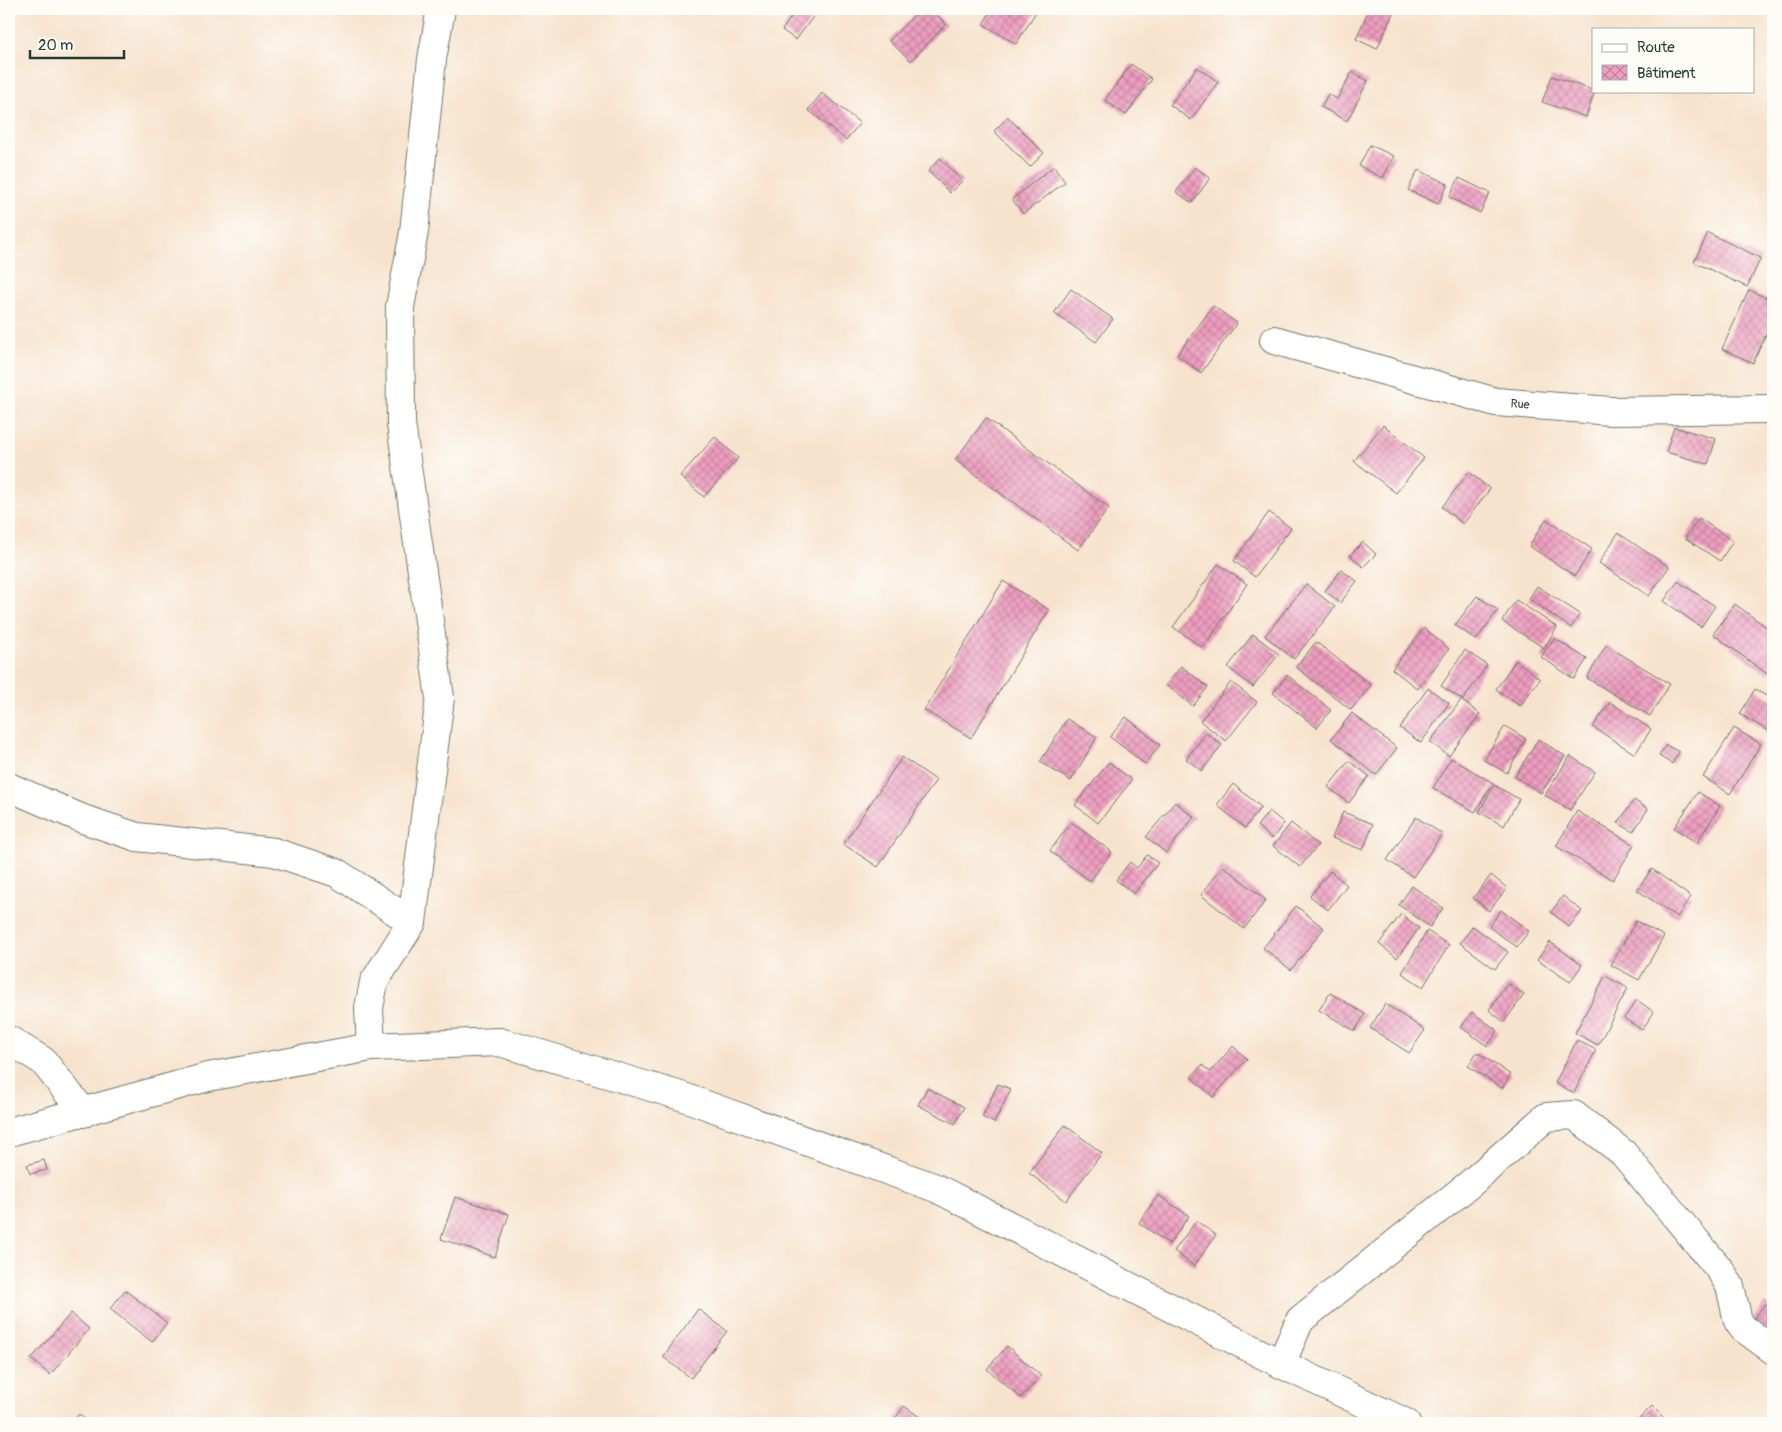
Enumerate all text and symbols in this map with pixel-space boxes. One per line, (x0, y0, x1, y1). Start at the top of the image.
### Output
scale bar (30, 28, 124, 60)
legend (1592, 28, 1754, 92)
text: 20 m (38, 36, 73, 55)
text: Route (1637, 38, 1675, 57)
text: Bâtiment (1637, 64, 1697, 83)
street label: Rue (1510, 396, 1530, 413)

